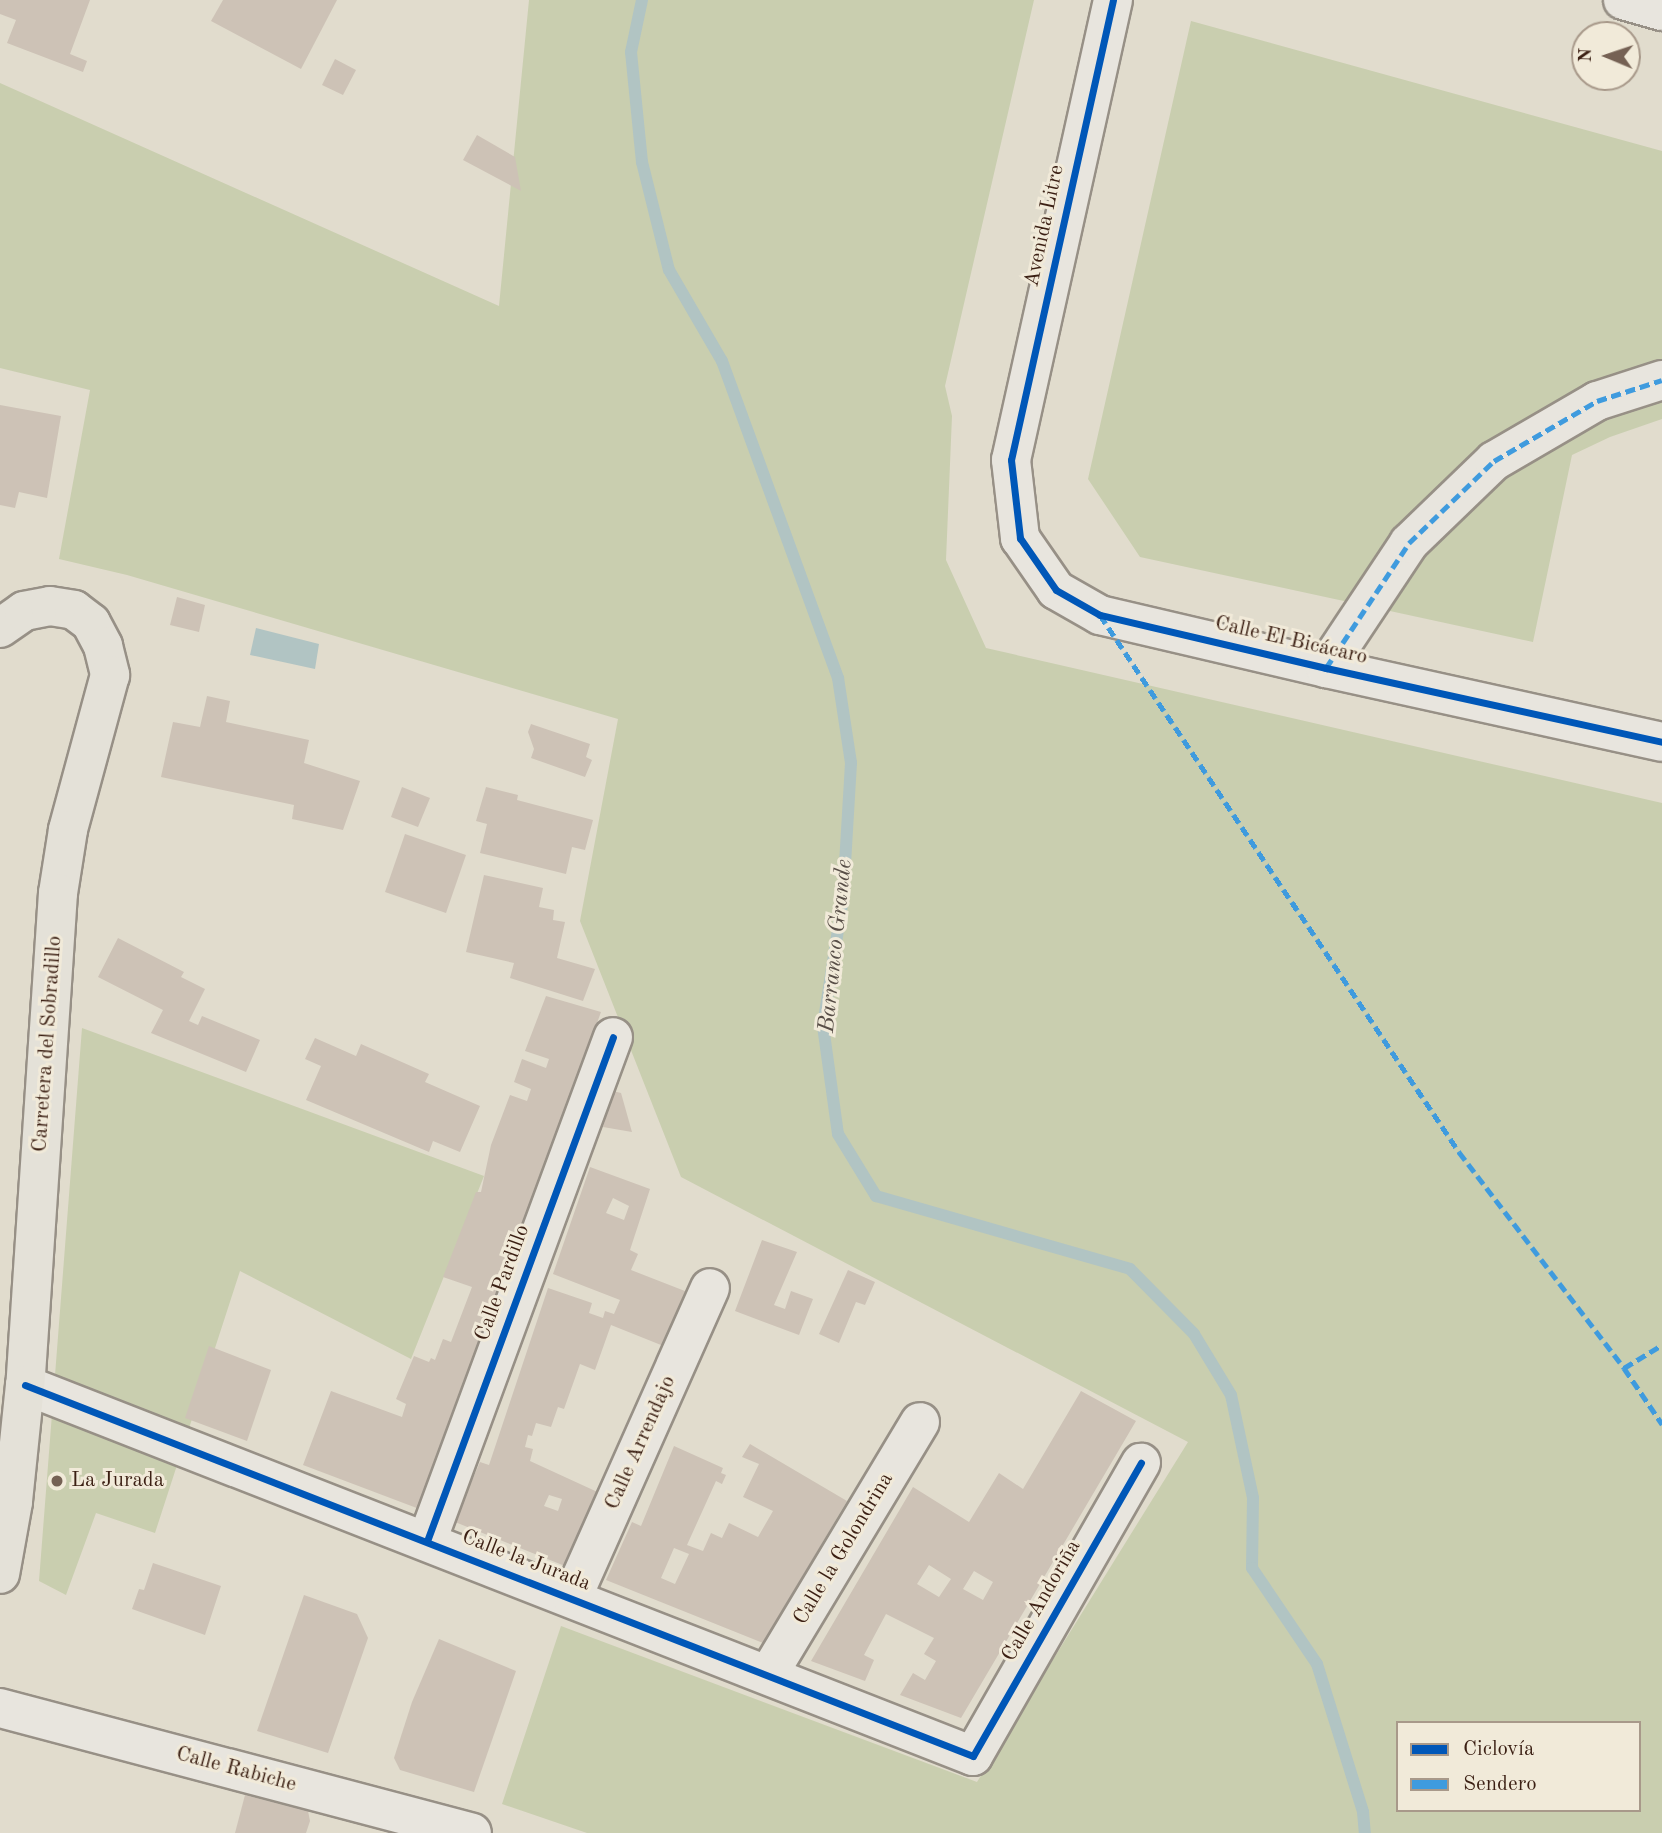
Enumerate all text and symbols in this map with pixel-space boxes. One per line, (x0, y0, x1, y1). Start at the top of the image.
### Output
north arrow (1571, 21, 1641, 91)
text: N (1577, 48, 1596, 63)
street label: Avenida Litre (1020, 163, 1070, 289)
street label: Calle El Bicácaro (1212, 611, 1370, 671)
water label: Barranco Grande (813, 858, 859, 1034)
street label: Carretera del Sobradillo (28, 935, 68, 1153)
street label: Calle Pardillo (470, 1221, 536, 1345)
street label: Calle Arrendajo (600, 1372, 682, 1514)
place label: La Jurada (71, 1468, 164, 1494)
street label: Calle la Golondrina (789, 1468, 899, 1630)
marker: La Jurada (49, 1473, 65, 1489)
street label: Calle la Jurada (458, 1525, 594, 1597)
street label: Calle Andoriña (997, 1536, 1087, 1666)
legend (1396, 1721, 1641, 1812)
text: Ciclovía (1463, 1739, 1534, 1760)
street label: Calle Rabiche (173, 1742, 299, 1798)
text: Sendero (1463, 1774, 1537, 1795)

